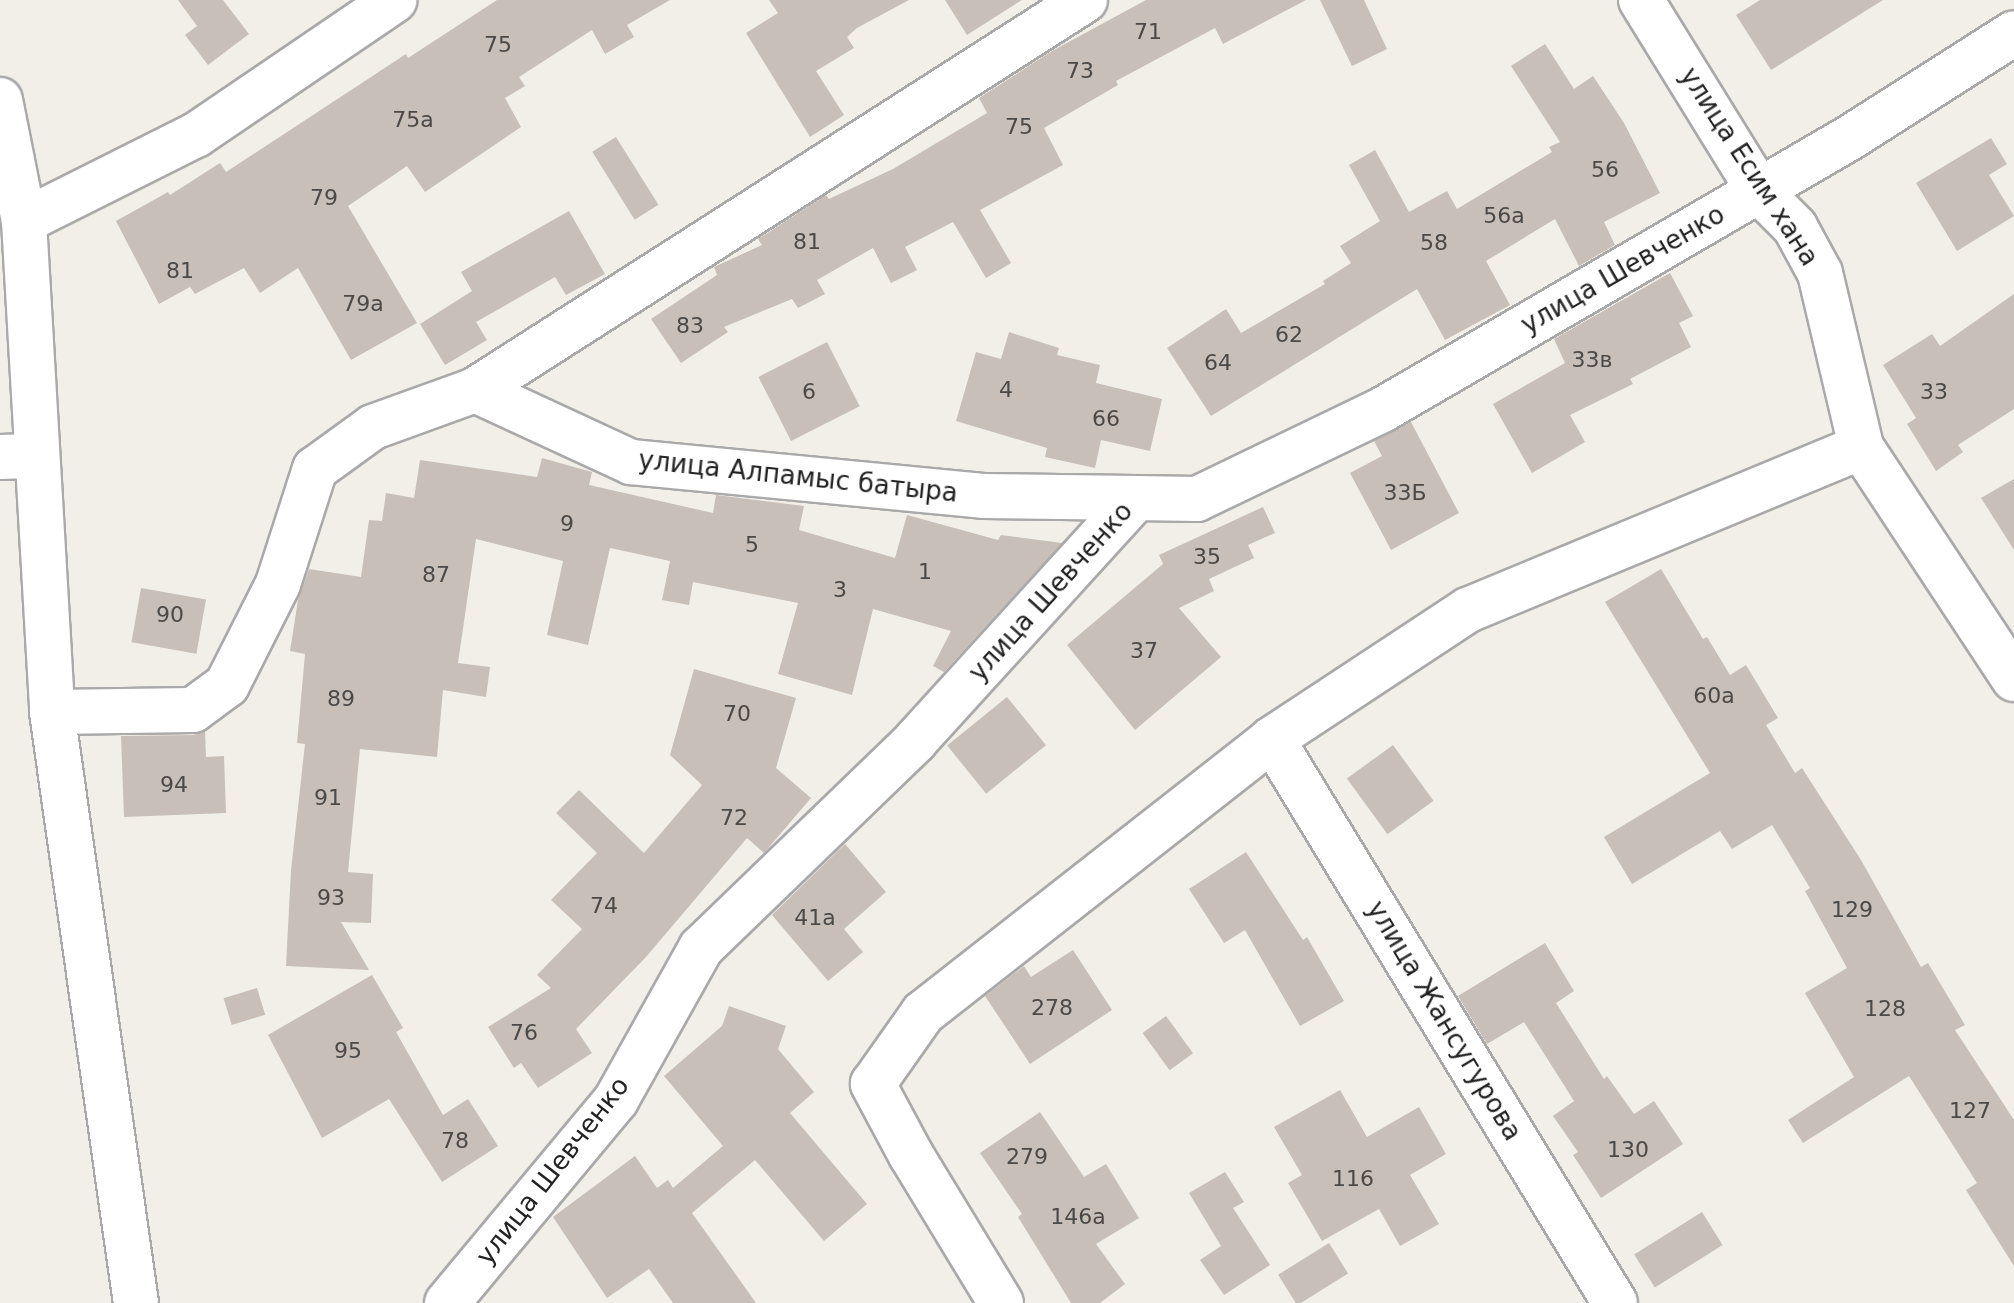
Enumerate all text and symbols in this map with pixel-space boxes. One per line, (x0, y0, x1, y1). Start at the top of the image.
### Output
house number: 71 (1134, 19, 1162, 45)
house number: 75 (484, 32, 512, 58)
house number: 73 (1066, 58, 1094, 84)
street label: улица Есим хана (1673, 62, 1825, 272)
house number: 75а (392, 107, 434, 133)
house number: 75 (1005, 114, 1033, 140)
house number: 56 (1591, 157, 1619, 183)
house number: 79 (310, 185, 338, 211)
street label: улица Шевченко (1516, 199, 1730, 341)
house number: 56а (1483, 203, 1525, 229)
house number: 81 (793, 229, 821, 255)
house number: 58 (1420, 230, 1448, 256)
house number: 81 (166, 258, 194, 284)
house number: 79а (342, 291, 384, 317)
house number: 83 (676, 313, 704, 339)
house number: 62 (1275, 322, 1303, 348)
house number: 33в (1572, 347, 1612, 373)
house number: 64 (1204, 350, 1232, 376)
house number: 4 (999, 377, 1013, 403)
house number: 6 (802, 379, 816, 405)
house number: 33 (1920, 379, 1948, 405)
house number: 66 (1092, 406, 1120, 432)
street label: улица Алпамыс батыра (637, 445, 959, 509)
house number: 33Б (1383, 480, 1427, 506)
street label: улица Шевченко (962, 496, 1140, 688)
house number: 9 (560, 511, 574, 537)
house number: 5 (745, 532, 759, 558)
house number: 35 (1193, 544, 1221, 570)
house number: 1 (918, 559, 932, 585)
house number: 87 (422, 562, 450, 588)
house number: 3 (833, 577, 847, 603)
house number: 90 (156, 602, 184, 628)
house number: 37 (1130, 638, 1158, 664)
house number: 60а (1693, 683, 1735, 709)
house number: 89 (327, 686, 355, 712)
house number: 70 (723, 701, 751, 727)
house number: 94 (160, 772, 188, 798)
house number: 91 (314, 785, 342, 811)
house number: 72 (720, 805, 748, 831)
house number: 93 (317, 885, 345, 911)
house number: 74 (590, 893, 618, 919)
street label: улица Жансугурова (1360, 895, 1528, 1147)
house number: 129 (1831, 897, 1873, 923)
house number: 41а (794, 905, 836, 931)
house number: 278 (1031, 995, 1073, 1021)
house number: 128 (1864, 996, 1906, 1022)
house number: 76 (510, 1020, 538, 1046)
house number: 95 (334, 1038, 362, 1064)
street label: улица Шевченко (470, 1071, 636, 1271)
house number: 127 (1949, 1098, 1991, 1124)
house number: 78 (441, 1128, 469, 1154)
house number: 130 (1607, 1137, 1649, 1163)
house number: 279 (1006, 1144, 1048, 1170)
house number: 116 (1332, 1166, 1374, 1192)
house number: 146а (1050, 1204, 1106, 1230)

